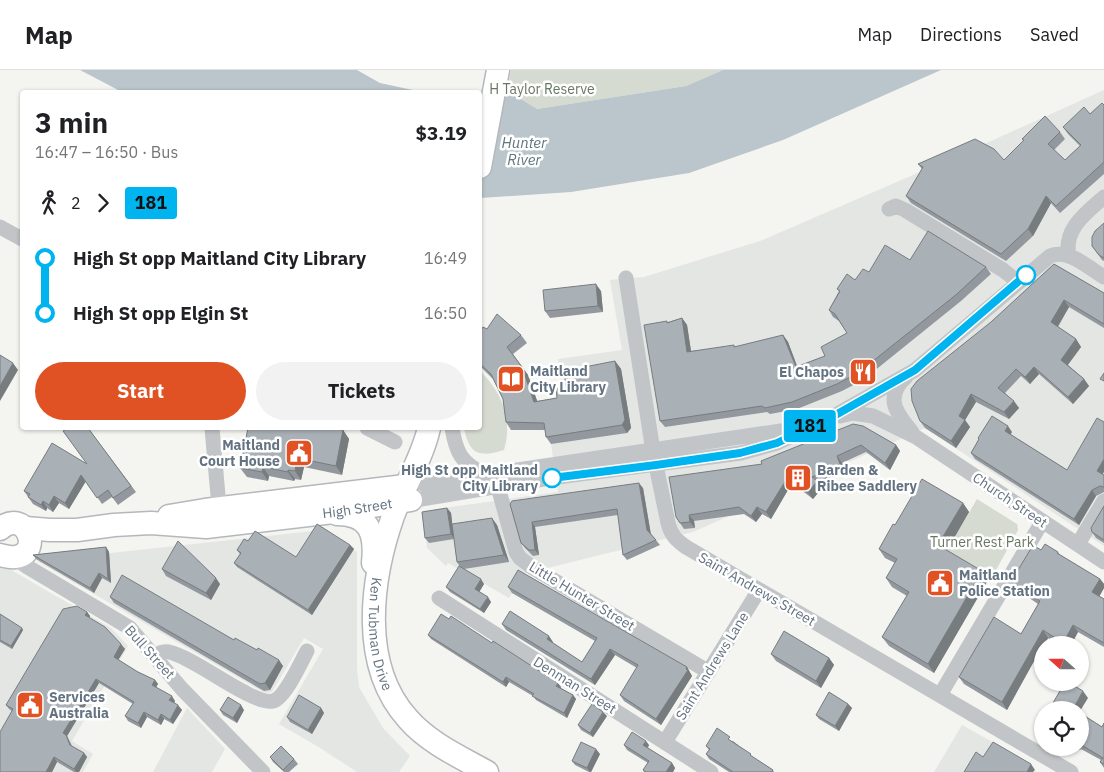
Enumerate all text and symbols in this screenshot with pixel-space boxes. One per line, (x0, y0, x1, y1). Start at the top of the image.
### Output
text: Map (25, 19, 73, 51)
text: Map (857, 23, 892, 46)
text: Directions (920, 23, 1002, 46)
text: Saved (1030, 23, 1079, 46)
park label: H Taylor Reserve (489, 80, 595, 98)
text: 3 min (35, 104, 108, 141)
text: $3.19 (415, 121, 467, 145)
water label: Hunter River (501, 133, 547, 169)
text: 16:47 – 16:50 · Bus (35, 142, 178, 162)
icon: walk (35, 189, 63, 217)
icon: forward (89, 189, 117, 217)
text: 181 (135, 191, 167, 214)
text: 2 (71, 193, 81, 213)
text: High St opp Maitland City Library (73, 246, 366, 270)
text: 16:49 (424, 248, 467, 268)
unlabelled marker (1016, 265, 1036, 285)
text: High St opp Elgin St (73, 301, 248, 325)
text: 16:50 (424, 303, 467, 323)
restaurant icon: El Chapos (848, 357, 878, 387)
button: Start (35, 362, 246, 420)
button: Tickets (256, 362, 467, 420)
place label: Maitland City Library (530, 362, 606, 396)
place label: El Chapos (779, 363, 844, 381)
library icon: Maitland City Library (496, 364, 526, 394)
line badge: 181 (781, 410, 839, 442)
text: 181 (794, 414, 826, 437)
place label: Maitland Court House (199, 436, 280, 470)
public building icon: Maitland Court House (284, 438, 314, 468)
place label: High St opp Maitland City Library (401, 461, 539, 495)
place label: Barden & Ribee Saddlery (817, 461, 918, 495)
building icon: Barden & Ribee Saddlery (783, 463, 813, 493)
marker: High St opp Maitland City Library (542, 468, 562, 488)
street label: Church Street (969, 468, 1051, 532)
street label: High Street (321, 494, 394, 522)
park label: Turner Rest Park (930, 533, 1035, 551)
street label: Saint Andrews Street (695, 548, 819, 630)
street label: Little Hunter Street (526, 557, 638, 635)
place label: Maitland Police Station (959, 566, 1050, 600)
public building icon: Maitland Police Station (925, 568, 955, 598)
street label: Ken Tubman Drive (365, 576, 397, 694)
street label: Saint Andrews Lane (672, 608, 753, 723)
street label: Bull Street (121, 621, 179, 683)
north arrow (1034, 636, 1089, 691)
map controls (1034, 636, 1089, 756)
street label: Denman Street (530, 652, 620, 718)
place label: Services Australia (49, 688, 109, 722)
public building icon: Services Australia (15, 690, 45, 720)
button: locate (1034, 701, 1089, 756)

